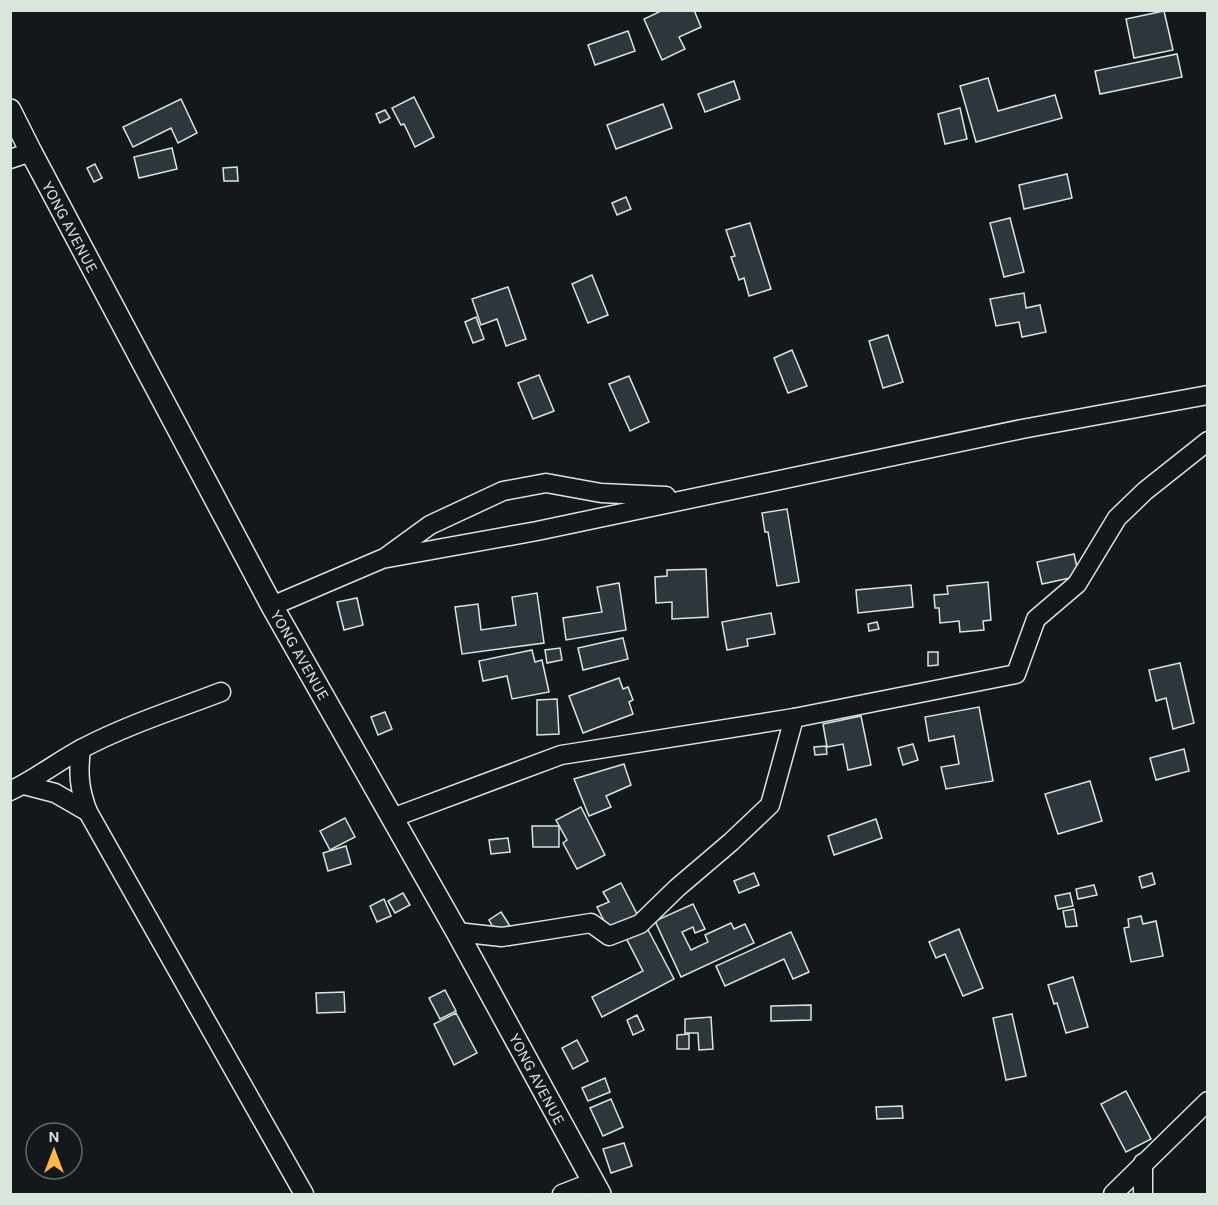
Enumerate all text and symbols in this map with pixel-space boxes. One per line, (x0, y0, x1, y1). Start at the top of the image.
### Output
street label: YONG AVENUE (38, 178, 102, 276)
street label: YONG AVENUE (267, 607, 333, 703)
street label: YONG AVENUE (505, 1030, 569, 1128)
north arrow (24, 1121, 84, 1181)
text: N (48, 1127, 60, 1146)

